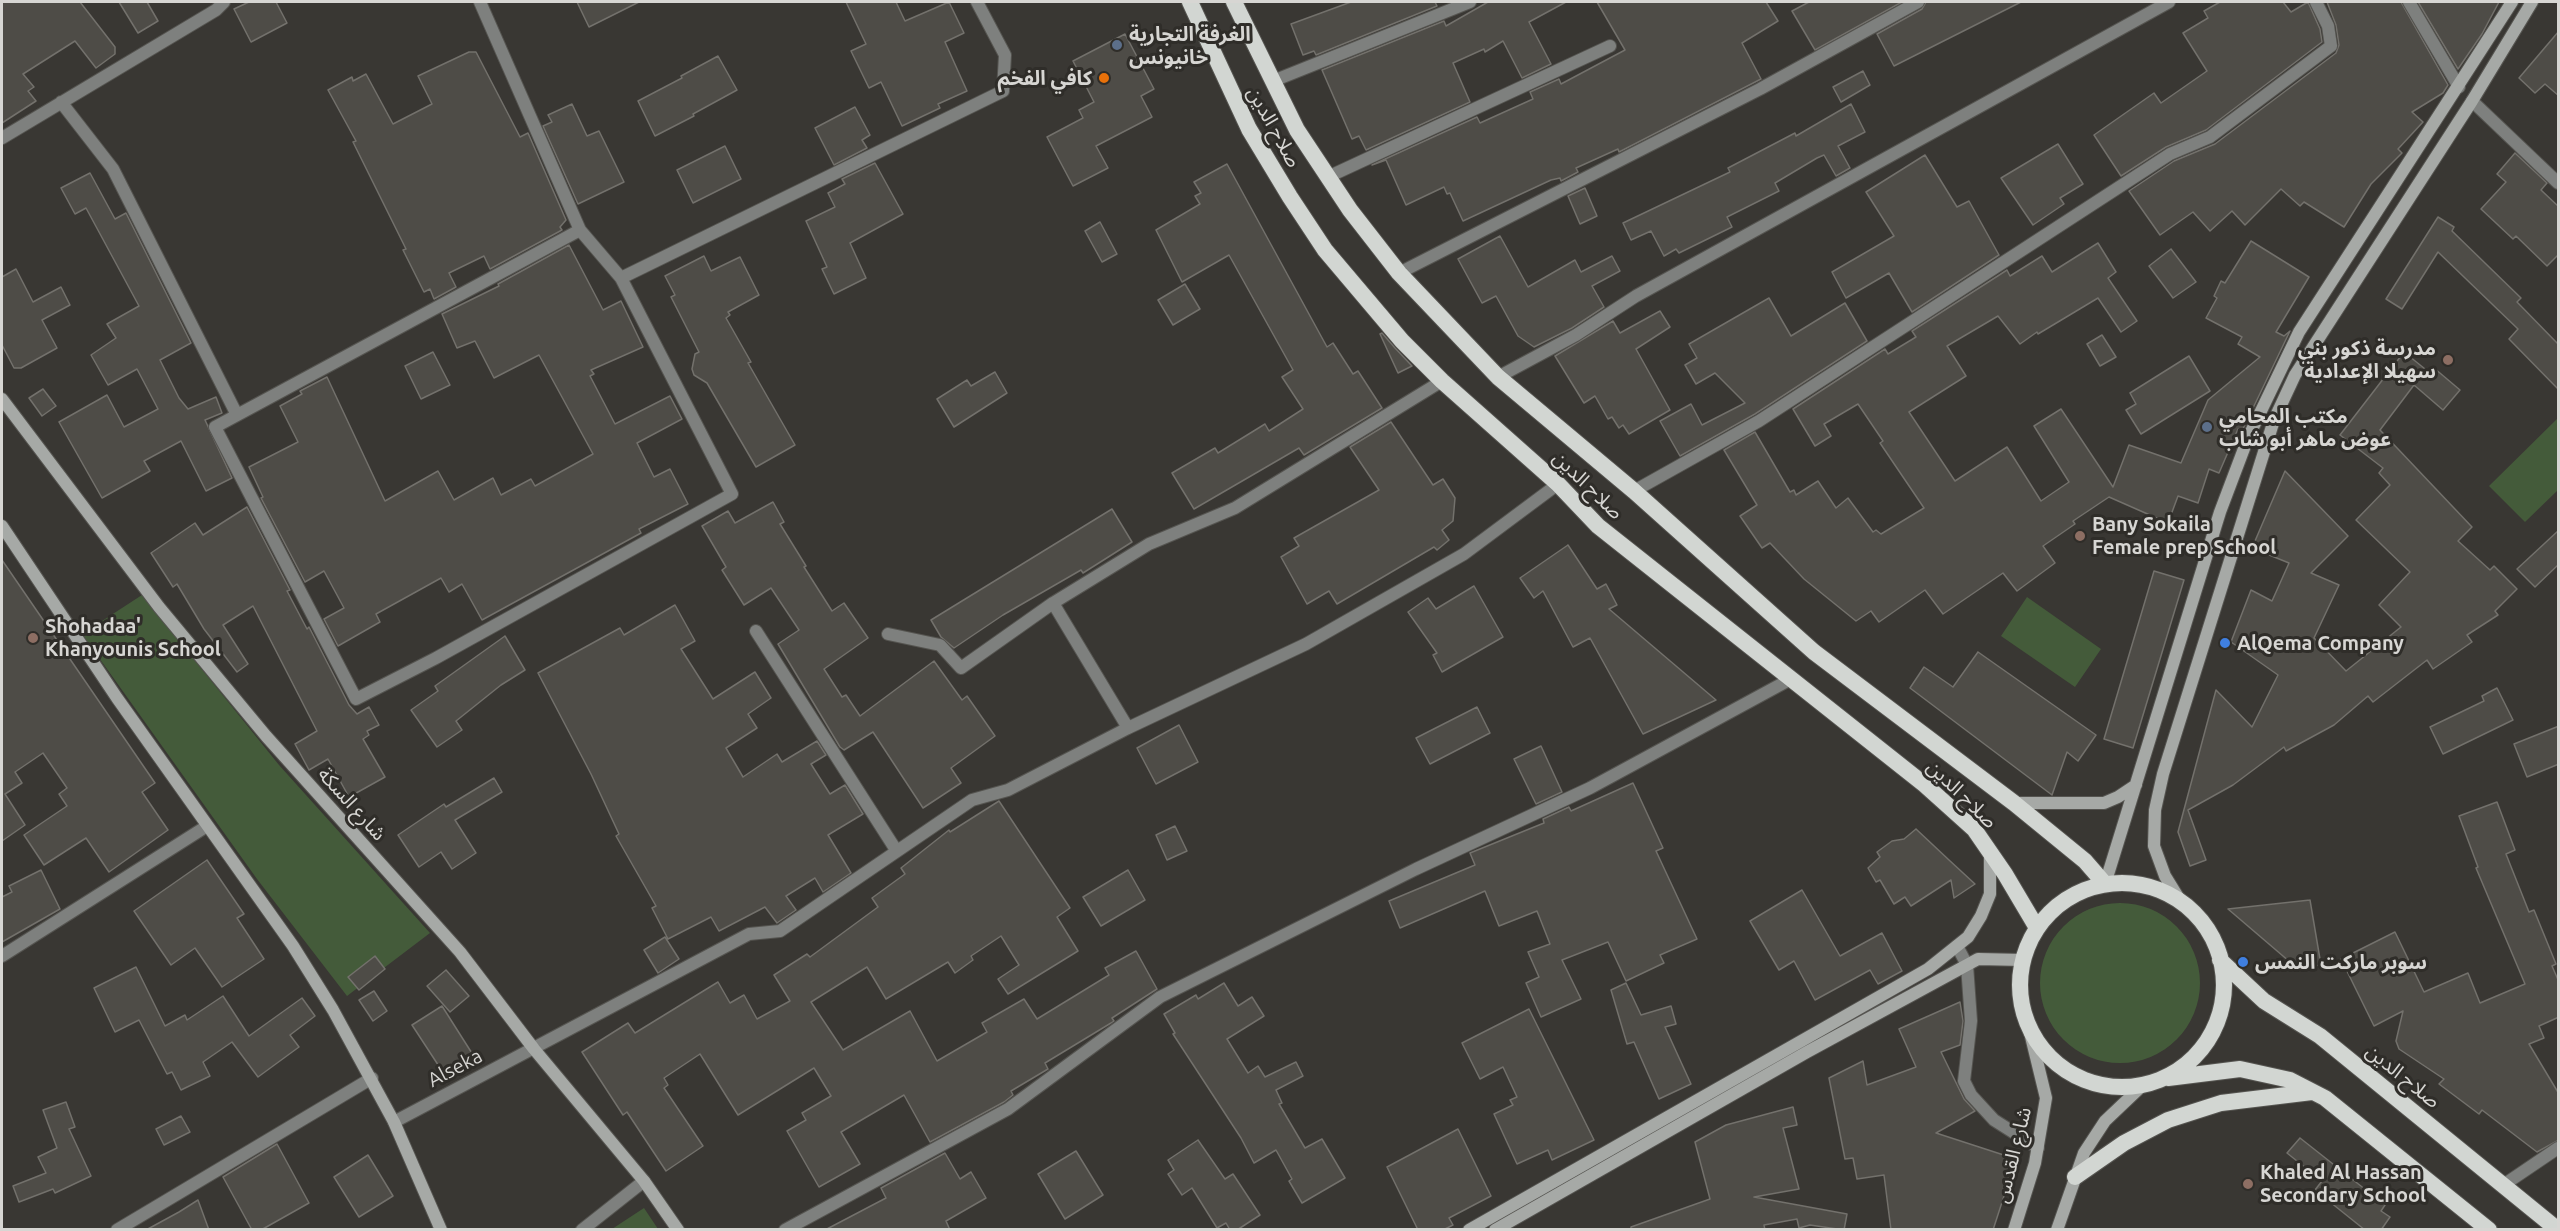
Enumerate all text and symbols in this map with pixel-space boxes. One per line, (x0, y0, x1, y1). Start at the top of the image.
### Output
place label: الغرفة التجارية خانيونس (1129, 22, 1251, 69)
marker: الغرفة التجارية خانيونس (1110, 38, 1124, 52)
place label: كافي الفخم (997, 66, 1092, 90)
marker: كافي الفخم (1097, 71, 1111, 85)
street label: صلاح الدين (1242, 82, 1306, 172)
place label: مدرسة ذكور بني سهيلا الإعدادية (2298, 336, 2436, 383)
marker: مدرسة ذكور بني سهيلا الإعدادية (2441, 353, 2455, 367)
place label: مكتب المحامي عوض ماهر أبو شاب (2219, 404, 2391, 451)
marker: مكتب المحامي عوض ماهر أبو شاب (2200, 420, 2214, 434)
street label: صلاح الدين (1548, 446, 1628, 524)
place label: Bany Sokaila Female prep School (2092, 512, 2276, 559)
marker: Bany Sokaila Female prep School (2073, 529, 2087, 543)
place label: Shohadaa' Khanyounis School (45, 614, 221, 661)
marker: Shohadaa' Khanyounis School (26, 631, 40, 645)
place label: AlQema Company (2237, 631, 2404, 655)
marker: AlQema Company (2218, 636, 2232, 650)
street label: صلاح الدين (1922, 755, 2002, 833)
street label: شارع السكة (313, 762, 391, 846)
place label: سوبر ماركت النمس (2255, 950, 2427, 974)
marker: سوبر ماركت النمس (2236, 955, 2250, 969)
street label: صلاح الدين (2361, 1039, 2445, 1113)
street label: Alseka (424, 1044, 486, 1092)
street label: شارع القدس (1989, 1104, 2037, 1206)
place label: Khaled Al Hassan Secondary School (2260, 1160, 2426, 1207)
marker: Khaled Al Hassan Secondary School (2241, 1177, 2255, 1191)

